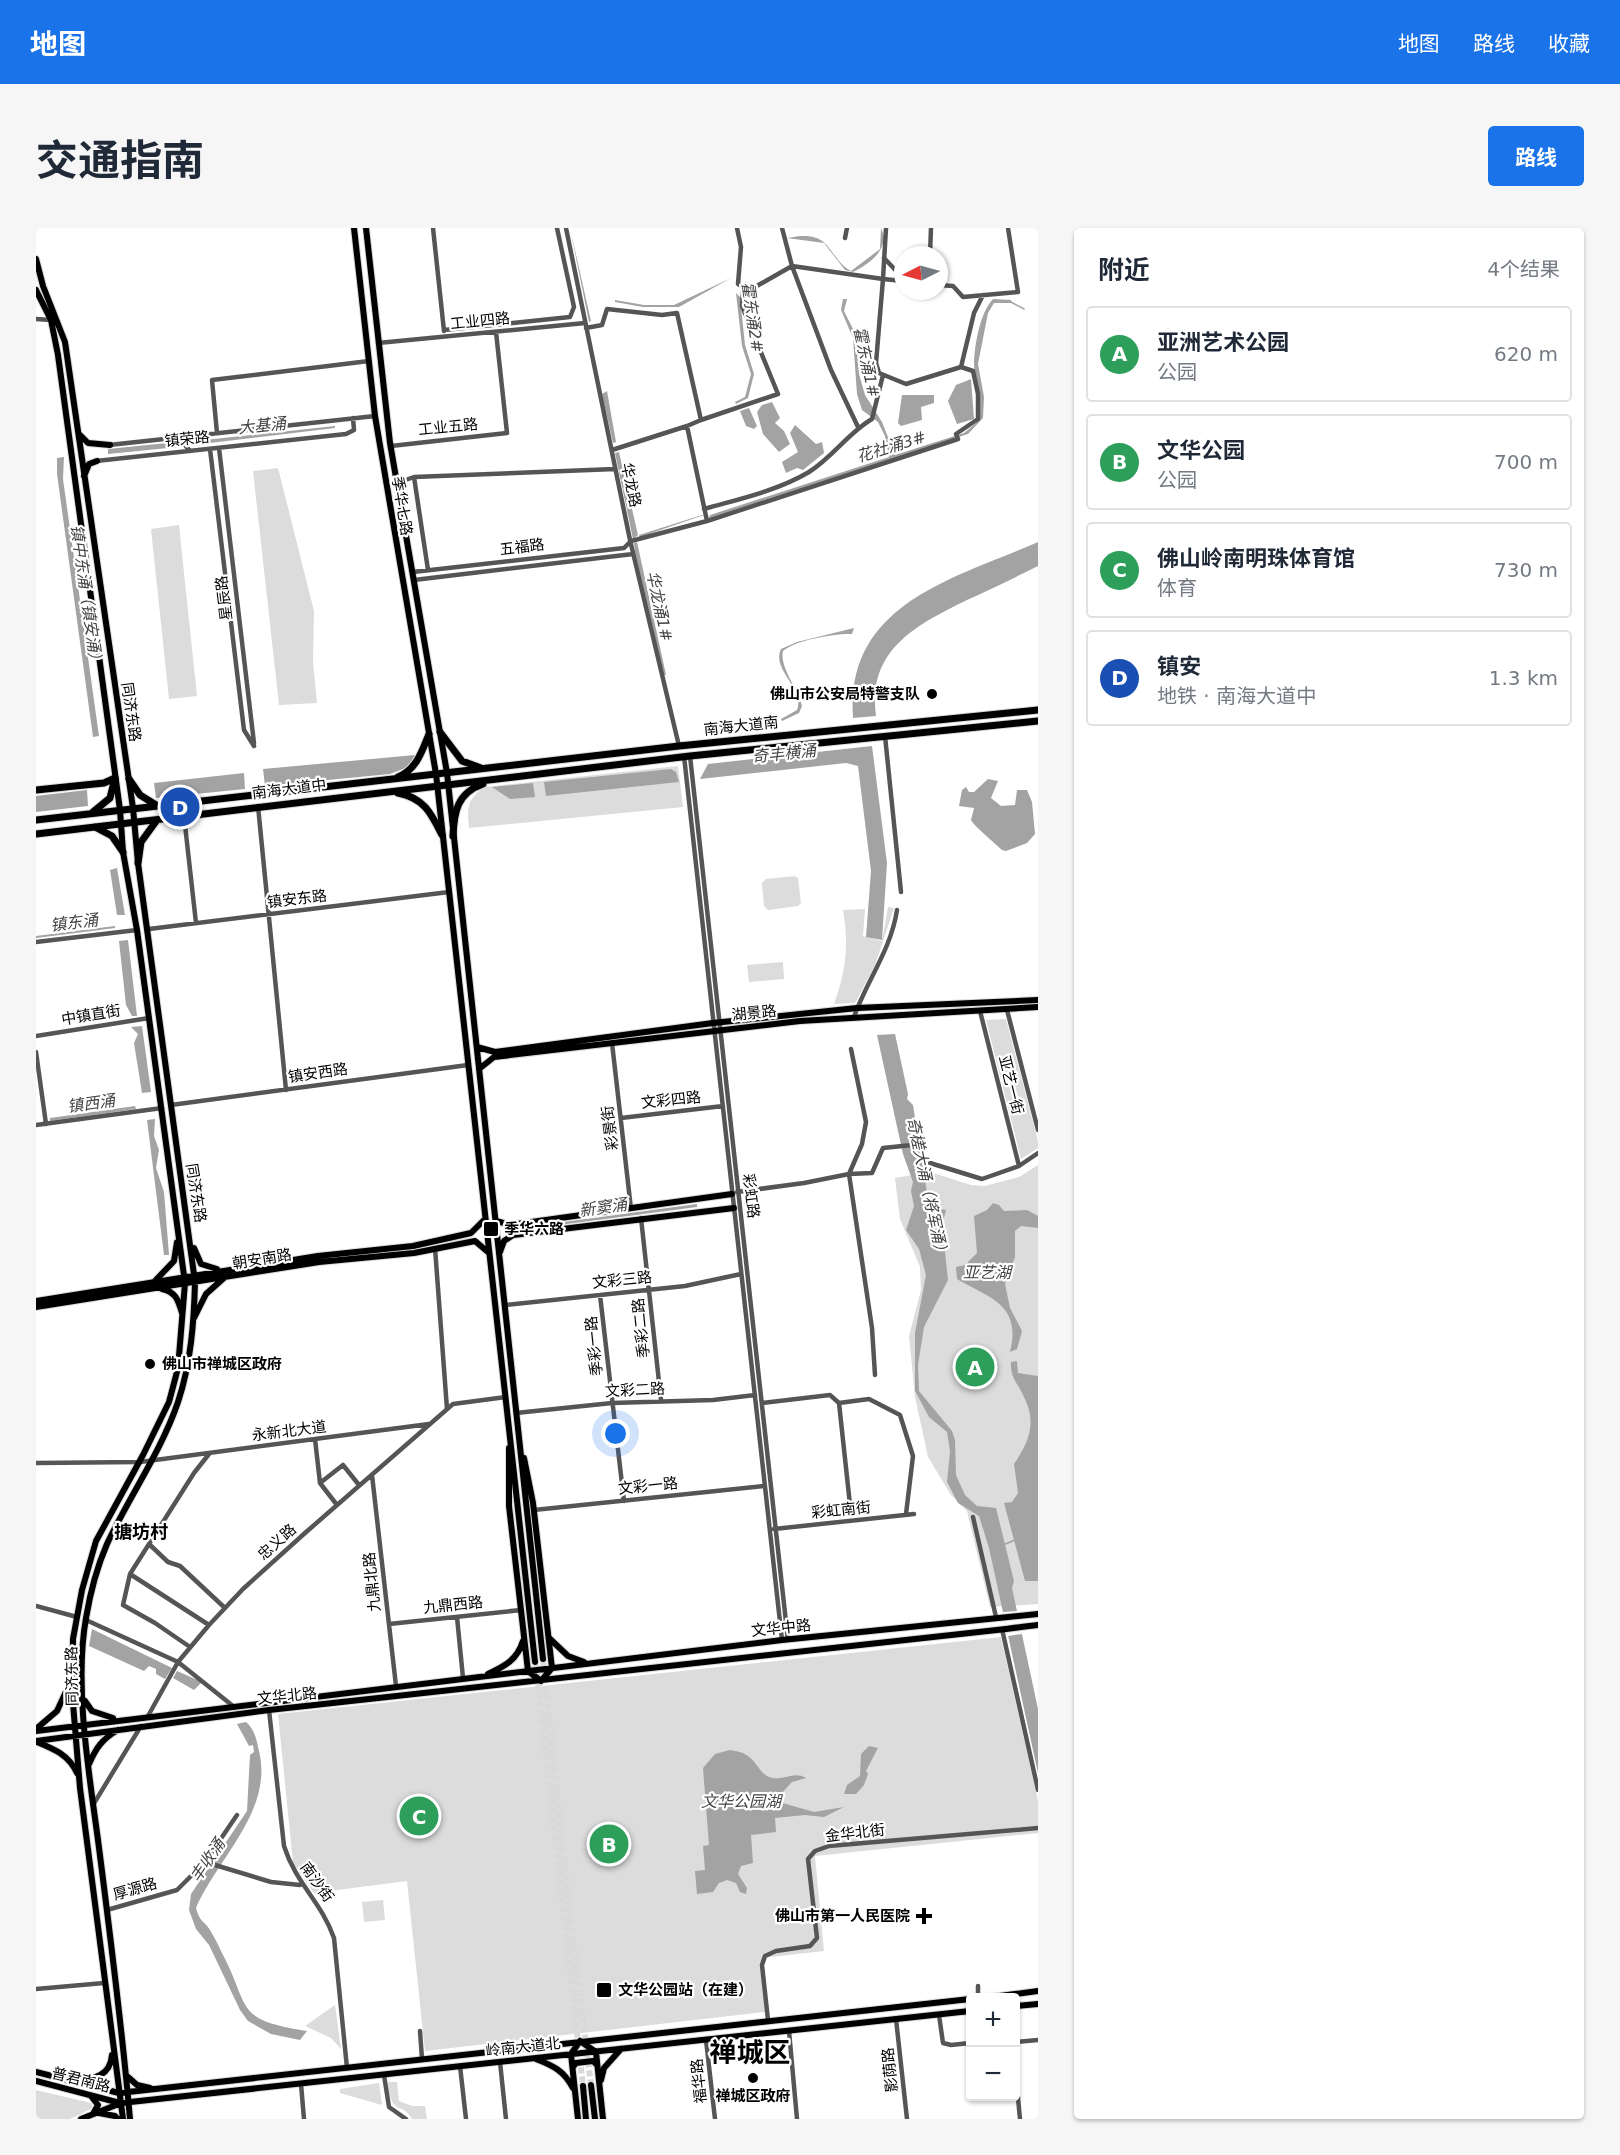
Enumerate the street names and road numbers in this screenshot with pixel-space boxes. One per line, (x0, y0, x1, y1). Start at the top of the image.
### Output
street label: 工业四路 (449, 309, 511, 333)
street label: 工业五路 (417, 415, 479, 439)
street label: 镇荣路 (164, 428, 210, 450)
street label: 华龙路 (618, 461, 644, 509)
street label: 季华七路 (388, 475, 416, 537)
street label: 五福路 (499, 535, 545, 559)
street label: 星辰路 (212, 575, 236, 621)
street label: 同济东路 (118, 681, 144, 743)
street label: 南海大道南 (703, 713, 779, 739)
street label: 南海大道中 (251, 775, 327, 803)
street label: 镇安东路 (266, 886, 328, 912)
street label: 中镇直街 (60, 1001, 122, 1029)
street label: 湖景路 (731, 1002, 777, 1024)
street label: 亚艺一街 (995, 1054, 1027, 1116)
street label: 镇安西路 (287, 1060, 349, 1086)
street label: 文彩四路 (640, 1088, 702, 1112)
street label: 彩景街 (598, 1105, 622, 1151)
street label: 同济东路 (182, 1162, 210, 1224)
street label: 彩虹路 (739, 1173, 763, 1219)
street label: 朝安南路 (231, 1245, 293, 1273)
street label: 文彩三路 (591, 1268, 653, 1292)
street label: 季彩二路 (629, 1297, 653, 1359)
street label: 季彩一路 (582, 1315, 606, 1377)
street label: 文彩二路 (605, 1379, 665, 1401)
street label: 永新北大道 (251, 1417, 327, 1445)
street label: 文彩一路 (617, 1474, 679, 1498)
street label: 彩虹南街 (810, 1498, 872, 1522)
street label: 忠义路 (254, 1520, 300, 1564)
street label: 九鼎北路 (360, 1551, 384, 1613)
street label: 九鼎西路 (422, 1593, 484, 1617)
street label: 文华中路 (750, 1616, 812, 1640)
street label: 同济东路 (62, 1646, 82, 1706)
street label: 文华北路 (256, 1684, 318, 1708)
street label: 金华北街 (824, 1820, 886, 1846)
street label: 南沙街 (296, 1859, 338, 1905)
street label: 厚源路 (111, 1874, 159, 1904)
street label: 岭南大道北 (485, 2034, 561, 2060)
street label: 影荫路 (879, 2047, 901, 2093)
street label: 福华路 (688, 2058, 710, 2104)
street label: 普君南路 (50, 2064, 112, 2096)

